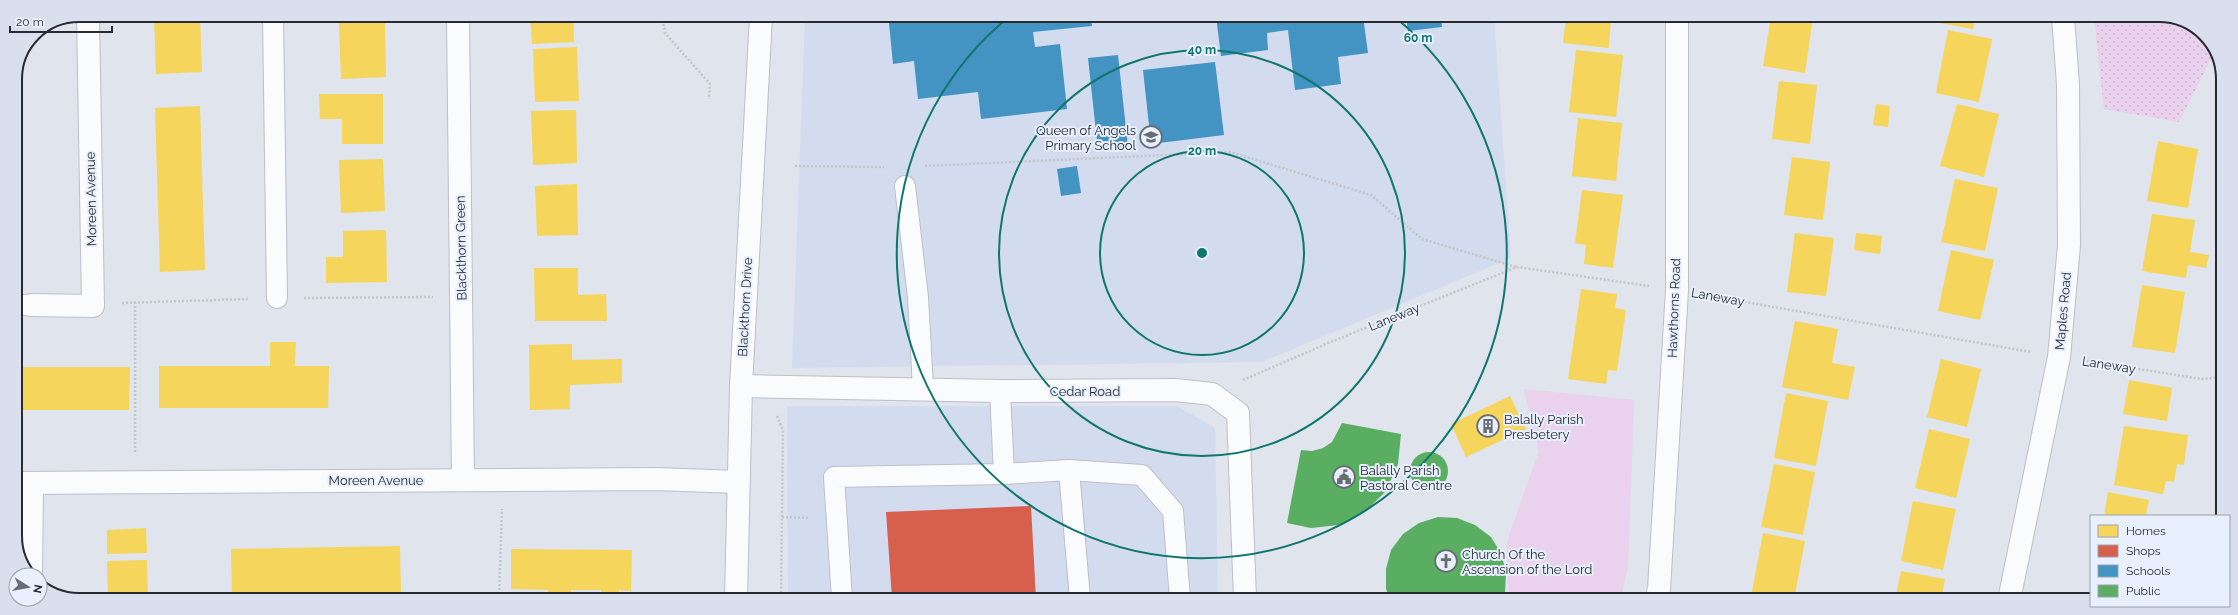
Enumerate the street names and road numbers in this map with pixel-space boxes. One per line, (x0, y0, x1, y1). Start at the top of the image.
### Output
street label: Moreen Avenue (83, 151, 99, 247)
street label: Blackthorn Green (453, 195, 469, 301)
street label: Blackthorn Drive (735, 257, 755, 357)
street label: Hawthorns Road (1665, 258, 1683, 358)
street label: Maples Road (2052, 271, 2074, 351)
street label: Laneway (1690, 285, 1746, 309)
street label: Laneway (1366, 300, 1422, 334)
street label: Laneway (2081, 353, 2137, 377)
street label: Cedar Road (1050, 384, 1120, 399)
street label: Moreen Avenue (329, 473, 424, 488)

